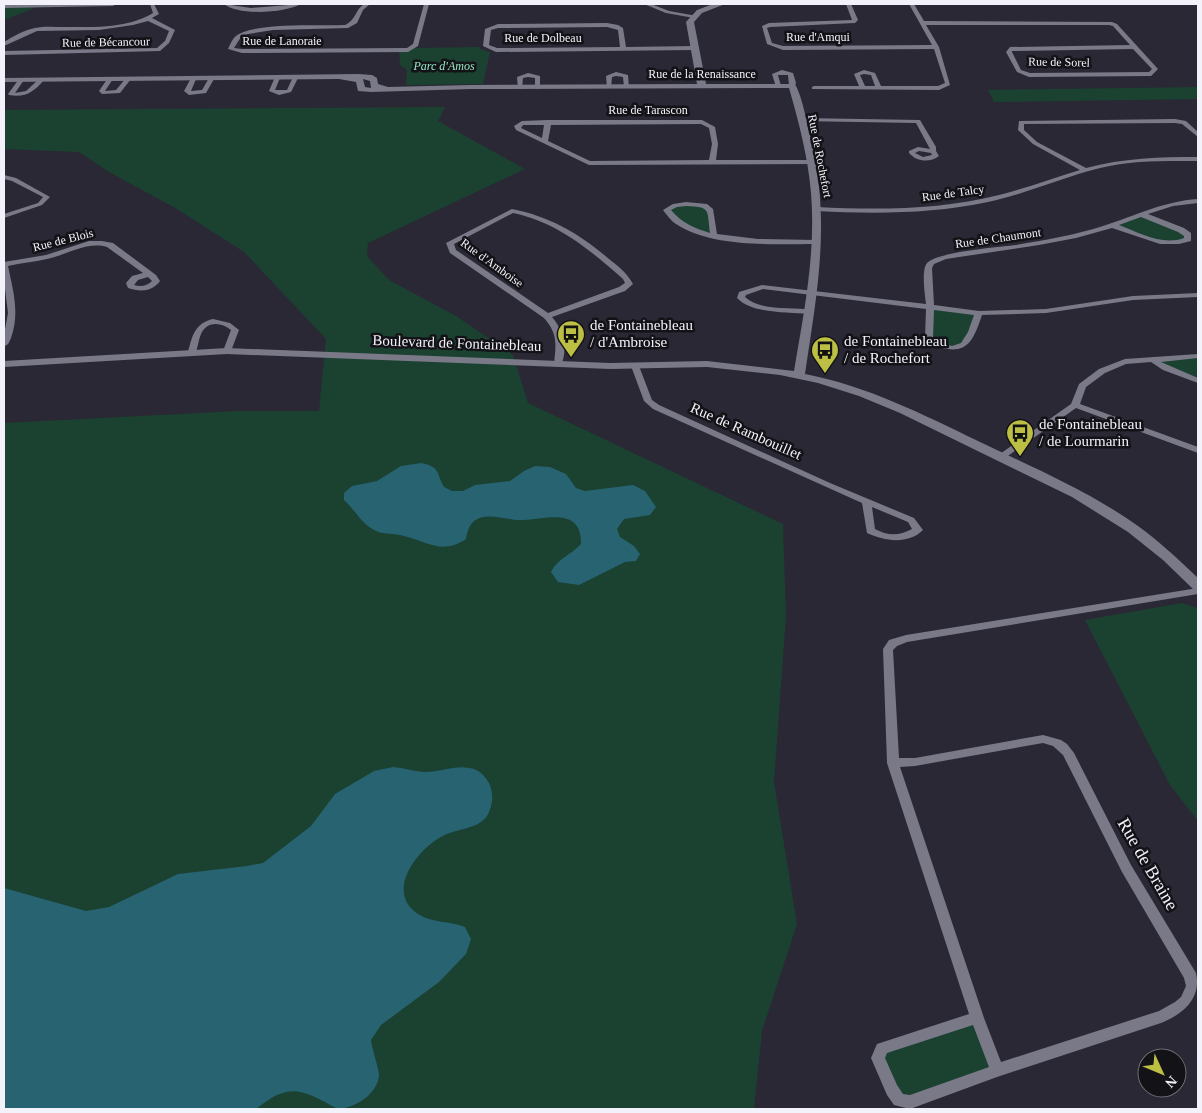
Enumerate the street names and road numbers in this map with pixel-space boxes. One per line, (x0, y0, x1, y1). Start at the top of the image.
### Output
street label: Rue d'Amqui (786, 30, 851, 44)
street label: Rue de Dolbeau (504, 31, 582, 45)
street label: Rue de Bécancour (62, 34, 150, 50)
street label: Rue de Lanoraie (242, 34, 322, 48)
street label: Rue de Sorel (1028, 54, 1091, 70)
street label: Rue de la Renaissance (648, 67, 756, 81)
street label: Rue de Tarascon (608, 103, 688, 117)
street label: Rue de Rochefort (805, 113, 835, 200)
street label: Rue de Talcy (921, 182, 985, 204)
street label: Rue de Chaumont (954, 225, 1043, 251)
street label: Rue de Blois (31, 226, 95, 254)
street label: Rue d'Amboise (458, 236, 526, 290)
street label: Boulevard de Fontainebleau (372, 332, 542, 354)
street label: Rue de Rambouillet (688, 399, 805, 463)
street label: Rue de Braine (1114, 814, 1182, 914)

